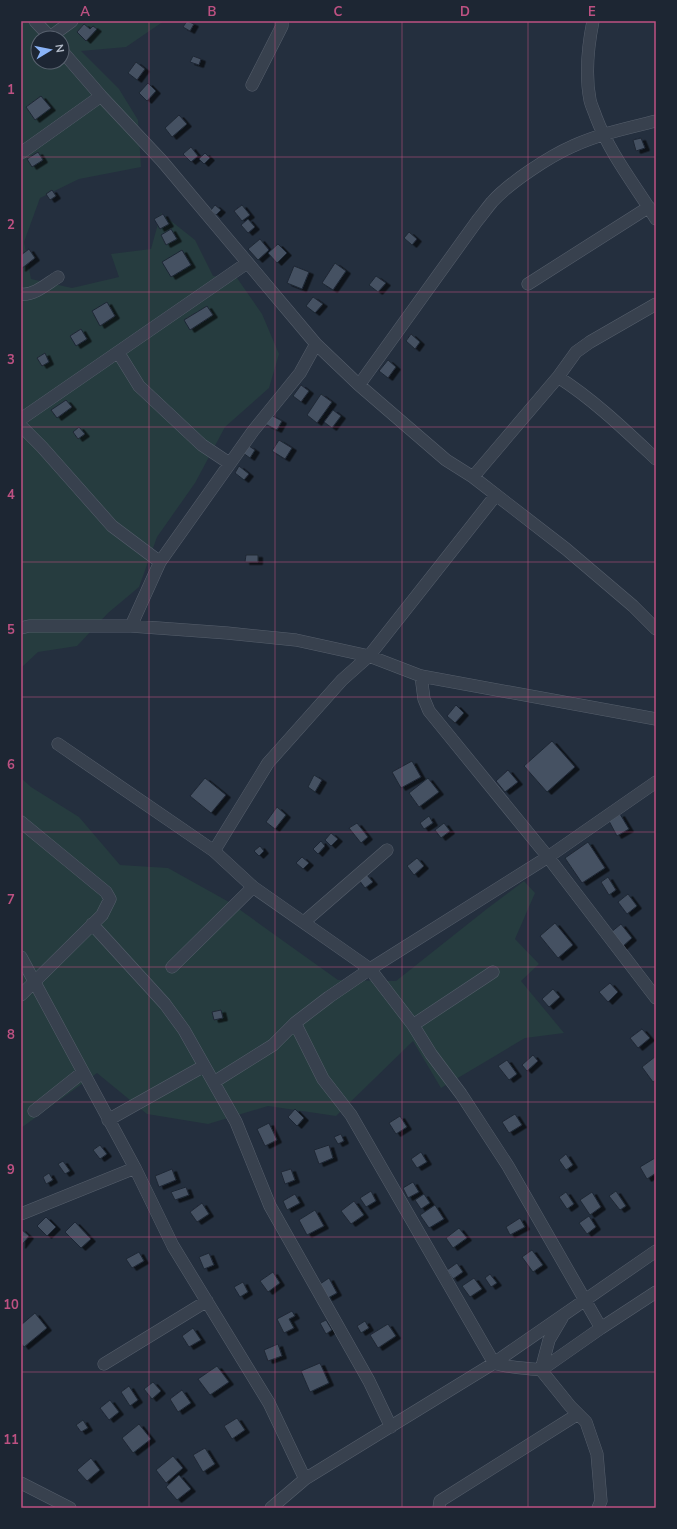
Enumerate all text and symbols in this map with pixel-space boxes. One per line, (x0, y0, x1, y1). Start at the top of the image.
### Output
text: A (80, 3, 90, 21)
text: B (208, 3, 217, 21)
text: C (334, 3, 343, 21)
text: D (460, 3, 470, 21)
text: E (588, 3, 596, 21)
north arrow (30, 30, 70, 70)
text: N (51, 43, 67, 54)
text: 1 (7, 81, 15, 99)
text: 2 (7, 216, 15, 234)
text: 3 (7, 351, 15, 369)
text: 4 (7, 486, 15, 504)
text: 5 (7, 621, 15, 639)
text: 6 (7, 756, 15, 774)
text: 7 (7, 891, 15, 909)
text: 8 (7, 1026, 15, 1044)
text: 9 (7, 1161, 15, 1179)
text: 10 (3, 1296, 19, 1314)
text: 11 (3, 1431, 19, 1449)

